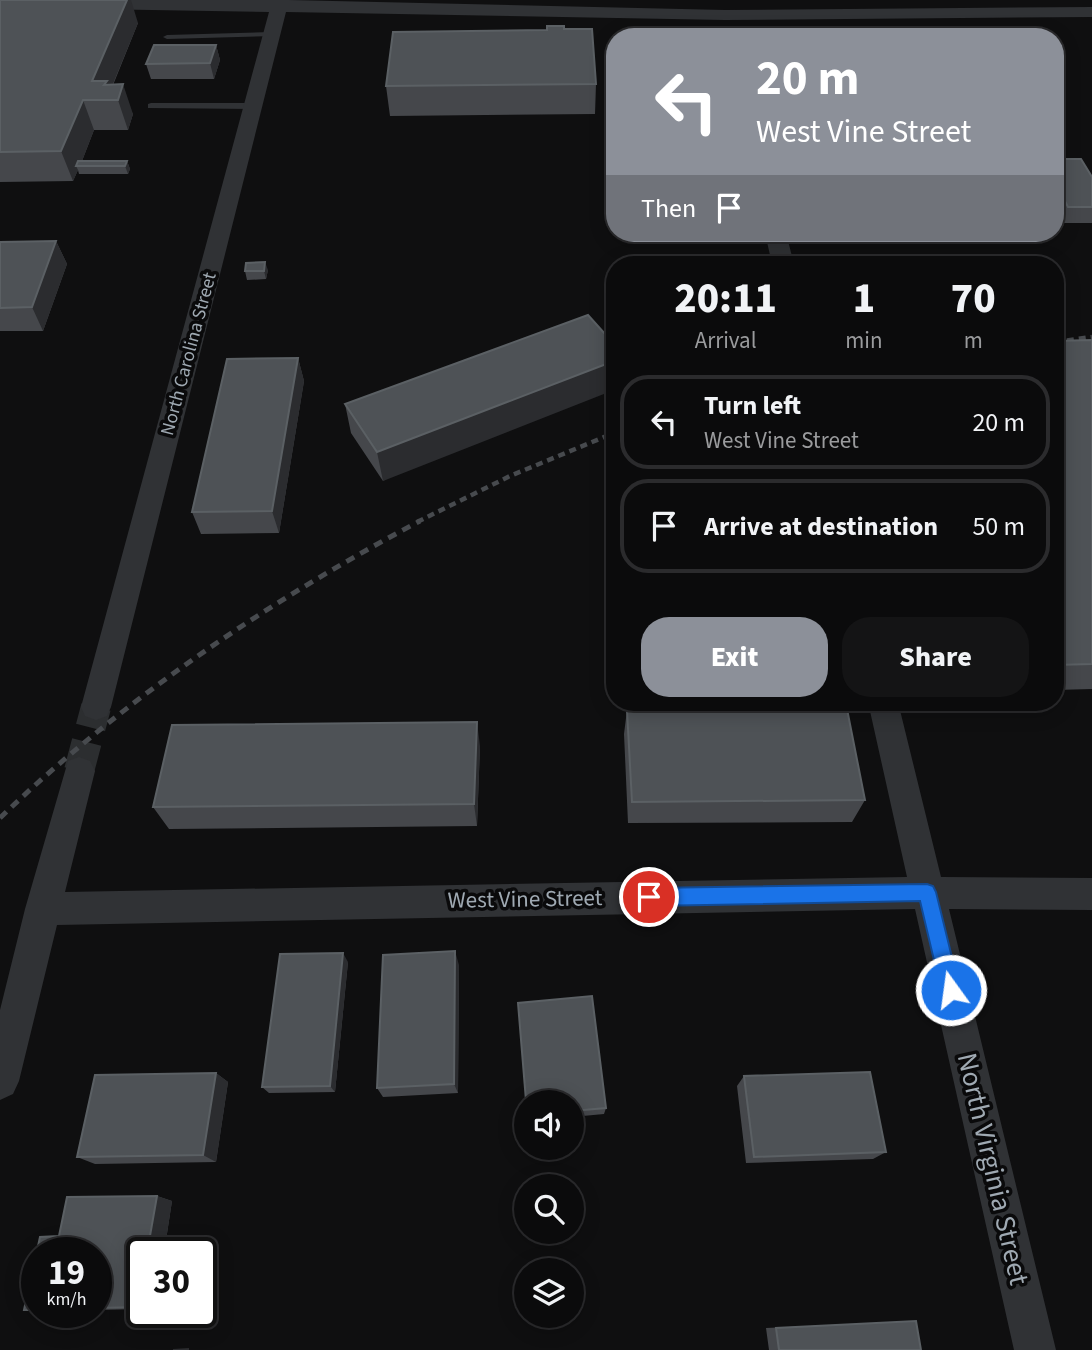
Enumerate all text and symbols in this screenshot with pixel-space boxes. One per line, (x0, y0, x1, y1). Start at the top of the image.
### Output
text: 20 m (756, 44, 860, 114)
icon: left (641, 56, 732, 147)
text: West Vine Street (756, 109, 971, 155)
icon: arrive (710, 189, 748, 227)
text: Then (641, 190, 696, 227)
street label: North Carolina Street (154, 269, 224, 439)
text: 20:11 (674, 269, 777, 329)
text: 1 (853, 269, 875, 329)
text: 70 (951, 269, 996, 329)
text: Arrival (695, 324, 757, 357)
text: min (845, 324, 883, 357)
text: m (964, 324, 983, 357)
text: Turn left (704, 387, 801, 424)
icon: left (645, 403, 683, 441)
text: 20 m (972, 404, 1025, 441)
text: West Vine Street (704, 424, 859, 457)
icon: arrive (645, 507, 683, 545)
text: Arrive at destination (704, 508, 938, 545)
text: 50 m (972, 508, 1025, 545)
button: Exit (641, 617, 828, 697)
button: Share (842, 617, 1029, 697)
pin (619, 867, 679, 927)
icon: arrive (630, 878, 668, 916)
street label: West Vine Street (447, 881, 603, 917)
position arrow (914, 953, 988, 1027)
street label: North Virginia Street (947, 1049, 1039, 1290)
map controls (514, 1090, 584, 1328)
button: sound (514, 1090, 584, 1160)
button: search (514, 1174, 584, 1244)
speed limit sign: 30 (126, 1237, 217, 1328)
text: 19 (48, 1248, 85, 1298)
button: layers (514, 1258, 584, 1328)
text: km/h (47, 1287, 86, 1312)

